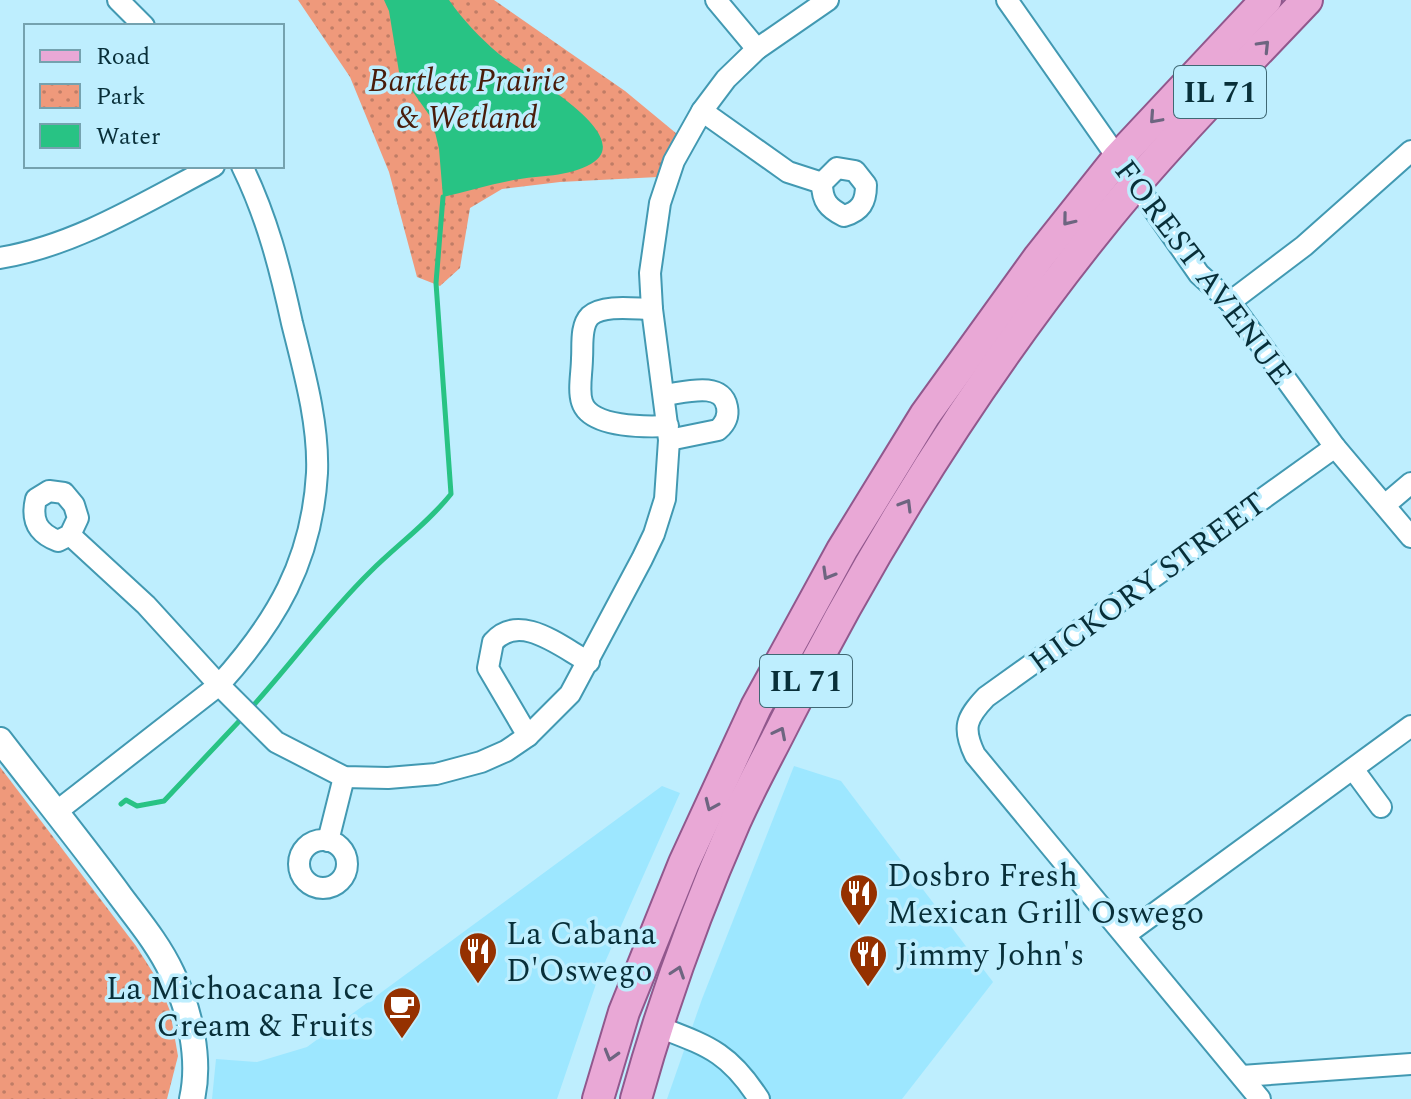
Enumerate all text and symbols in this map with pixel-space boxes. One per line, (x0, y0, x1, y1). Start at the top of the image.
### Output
legend (24, 24, 284, 168)
text: Road (96, 39, 150, 75)
one-way arrow (1254, 41, 1269, 55)
park label: Bartlett Prairie & Wetland (368, 57, 566, 143)
road number: IL 71 (1174, 66, 1266, 118)
text: Park (96, 79, 146, 115)
one-way arrow (1150, 108, 1164, 123)
text: Water (96, 119, 160, 155)
street label: FOREST AVENUE (1101, 150, 1304, 396)
one-way arrow (1064, 211, 1078, 226)
street label: HICKORY STREET (1019, 480, 1277, 686)
one-way arrow (896, 499, 911, 514)
one-way arrow (822, 565, 838, 579)
road number: IL 71 (760, 655, 852, 707)
one-way arrow (770, 726, 786, 741)
one-way arrow (704, 797, 720, 811)
place label: Dosbro Fresh Mexican Grill Oswego (887, 852, 1204, 938)
restaurant icon: Dosbro Fresh Mexican Grill Oswego (838, 872, 880, 927)
place label: La Cabana D'Oswego (506, 910, 657, 996)
restaurant icon: La Cabana D'Oswego (457, 930, 499, 985)
place label: Jimmy John's (896, 931, 1084, 980)
restaurant icon: Jimmy John's (847, 933, 889, 988)
place label: La Michoacana Ice Cream & Fruits (106, 965, 374, 1051)
one-way arrow (668, 965, 684, 979)
cafe icon: La Michoacana Ice Cream & Fruits (381, 985, 423, 1040)
one-way arrow (604, 1048, 620, 1062)

